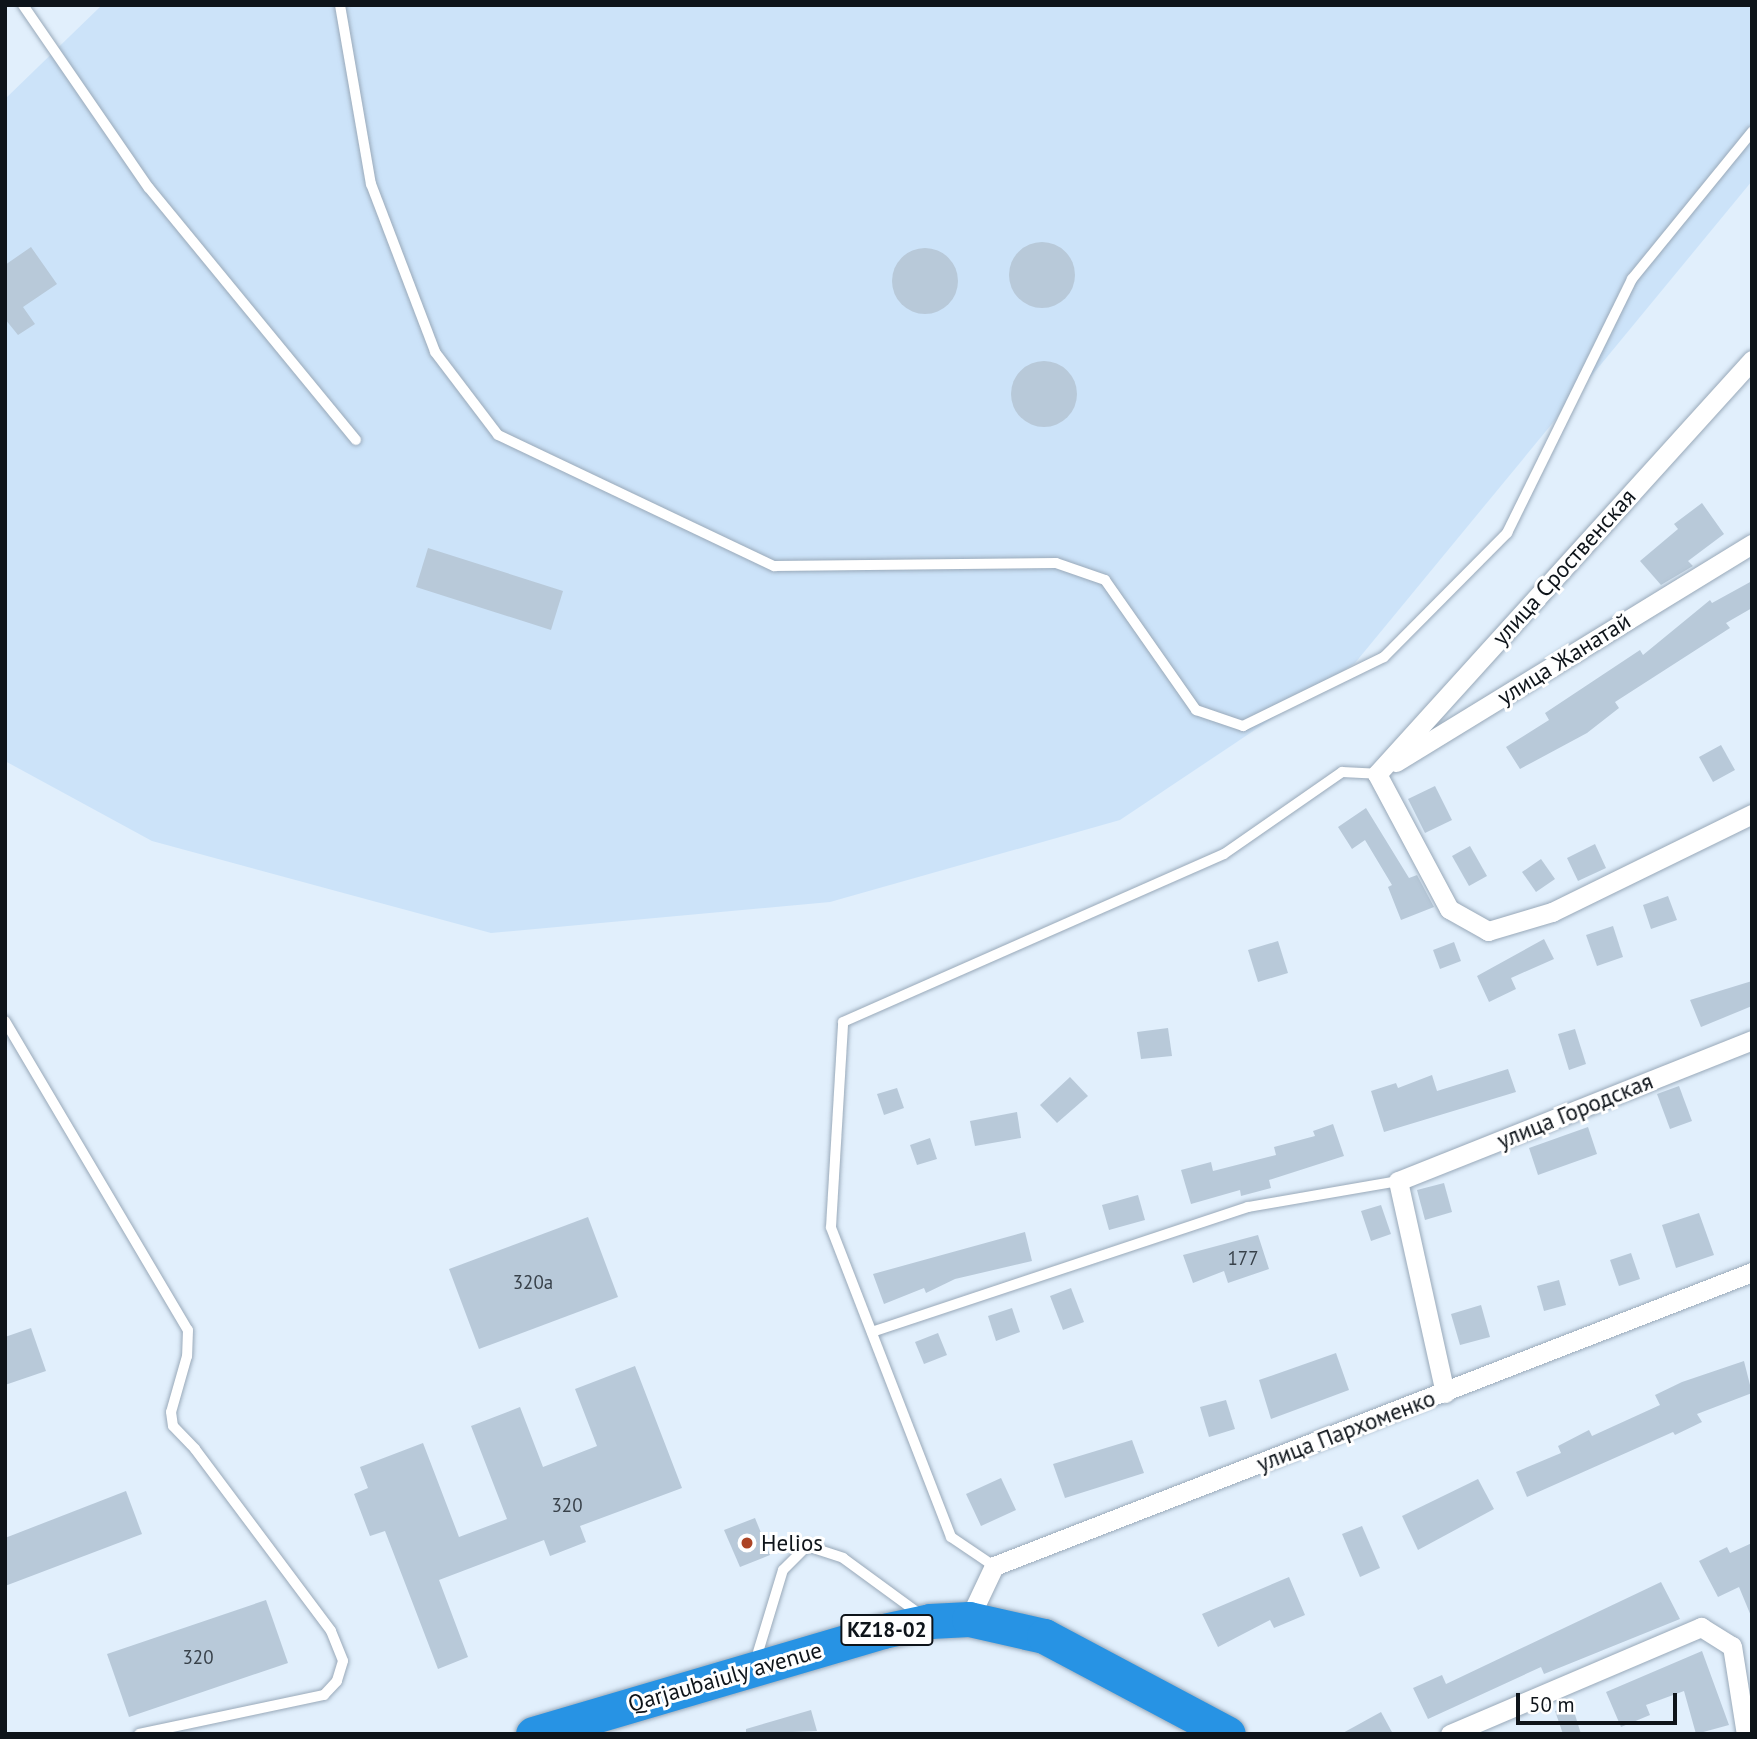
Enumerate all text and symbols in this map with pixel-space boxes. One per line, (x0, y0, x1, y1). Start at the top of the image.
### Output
street label: улица Сроственская (1486, 483, 1642, 651)
street label: улица Жанатай (1492, 607, 1636, 711)
street label: улица Городская (1493, 1067, 1657, 1155)
house number: 177 (1227, 1248, 1259, 1270)
house number: 320а (513, 1272, 553, 1294)
street label: улица Пархоменко (1253, 1384, 1439, 1478)
house number: 320 (551, 1495, 583, 1517)
place label: Helios (761, 1529, 823, 1557)
marker: Helios (739, 1535, 755, 1551)
road number: KZ18-02 (840, 1612, 934, 1648)
street label: Qarjaubaiuly avenue (624, 1636, 826, 1718)
house number: 320 (182, 1647, 214, 1669)
scale bar (1519, 1680, 1680, 1724)
text: 50 m (1529, 1691, 1575, 1718)

